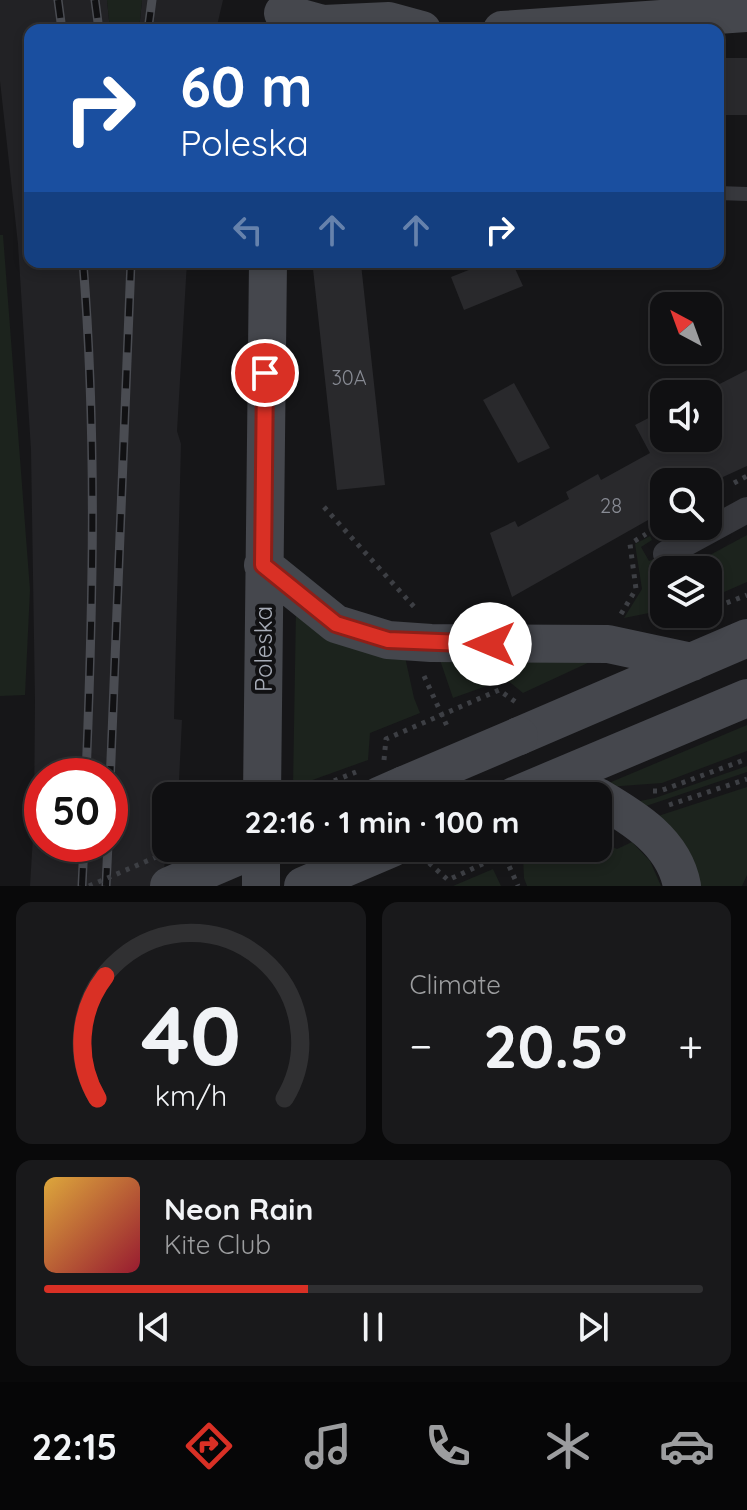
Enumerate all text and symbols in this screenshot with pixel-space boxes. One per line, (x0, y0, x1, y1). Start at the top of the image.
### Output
text: 60 m (180, 51, 313, 121)
icon: right (48, 56, 152, 160)
text: Poleska (180, 120, 309, 165)
icon: left (226, 208, 270, 252)
icon: ahead (310, 208, 354, 252)
icon: ahead (394, 208, 438, 252)
icon: right (478, 208, 522, 252)
north arrow (650, 292, 722, 364)
map controls (650, 292, 722, 628)
pin (231, 339, 299, 407)
icon: arrive (243, 351, 287, 395)
house number: 30A (331, 365, 367, 390)
button: sound (650, 380, 722, 452)
button: search (650, 468, 722, 540)
house number: 28 (600, 493, 622, 518)
button: layers (650, 556, 722, 628)
position arrow (448, 602, 532, 686)
street label: Poleska (248, 606, 278, 692)
speed limit sign: 50 (24, 758, 128, 862)
text: 22:16 · 1 min · 100 m (245, 803, 519, 841)
text: Climate (410, 968, 501, 1001)
text: 40 (141, 982, 241, 1086)
text: 20.5° (483, 1008, 627, 1083)
text: − (410, 1018, 432, 1073)
text: + (678, 1018, 703, 1073)
text: km/h (154, 1077, 227, 1113)
text: Neon Rain (164, 1190, 313, 1228)
text: Kite Club (164, 1228, 271, 1261)
icon: previous (132, 1305, 176, 1349)
icon: pause (351, 1305, 395, 1349)
icon: next (571, 1305, 615, 1349)
icon: directions (181, 1418, 237, 1474)
icon: music (300, 1418, 356, 1474)
icon: phone (420, 1418, 476, 1474)
icon: climate (540, 1418, 596, 1474)
icon: car (659, 1418, 715, 1474)
text: 22:15 (32, 1424, 117, 1469)

